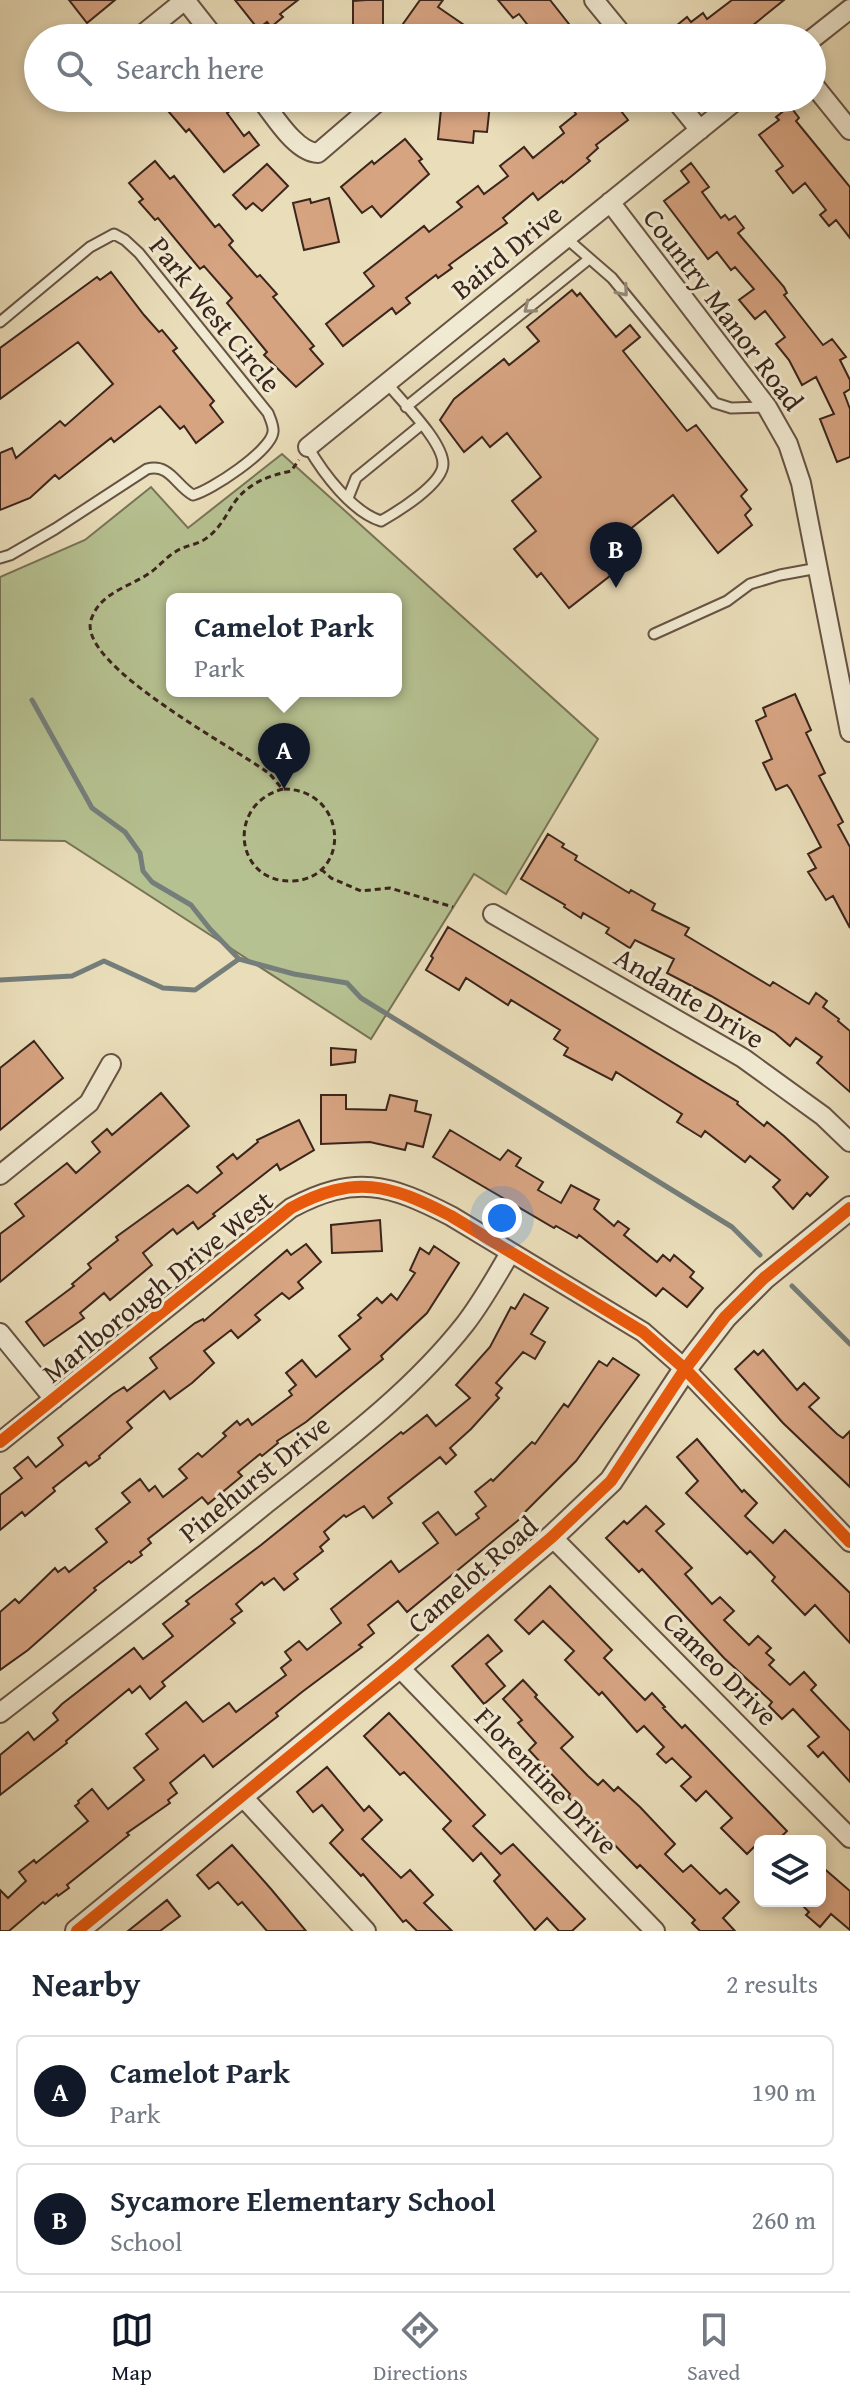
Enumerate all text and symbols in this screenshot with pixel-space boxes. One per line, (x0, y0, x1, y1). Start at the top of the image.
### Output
search box (24, 24, 826, 112)
icon: search (52, 46, 96, 90)
text: Search here (116, 46, 264, 90)
street label: Baird Drive (442, 193, 570, 309)
street label: Country Manor Road (634, 199, 814, 419)
street label: Park West Circle (140, 227, 292, 401)
one-way arrow (613, 282, 628, 296)
one-way arrow (524, 298, 538, 313)
pin: B (590, 522, 642, 588)
popup (166, 593, 402, 697)
text: Camelot Park (194, 604, 374, 648)
text: Park (194, 648, 244, 687)
pin: A (258, 723, 310, 789)
street label: Andante Drive (607, 936, 773, 1058)
street label: Marlborough Drive West (33, 1180, 281, 1392)
your location (482, 1198, 522, 1238)
street label: Pinehurst Drive (170, 1404, 338, 1552)
street label: Camelot Road (398, 1506, 546, 1642)
street label: Cameo Drive (654, 1601, 788, 1735)
street label: Florentine Drive (466, 1697, 628, 1863)
map controls (754, 1835, 826, 1907)
button: layers (754, 1835, 826, 1907)
text: Nearby (32, 1959, 141, 2008)
text: 2 results (726, 1964, 818, 2003)
text: Camelot Park (110, 2050, 290, 2094)
text: A (52, 2072, 68, 2111)
text: 190 m (751, 2072, 816, 2111)
text: Park (110, 2094, 160, 2133)
text: Sycamore Elementary School (110, 2178, 496, 2222)
text: B (52, 2200, 68, 2239)
text: 260 m (751, 2200, 816, 2239)
text: School (110, 2222, 182, 2261)
tab: Map (110, 2308, 154, 2388)
tab: Directions (373, 2308, 468, 2388)
tab: Saved (687, 2308, 740, 2388)

